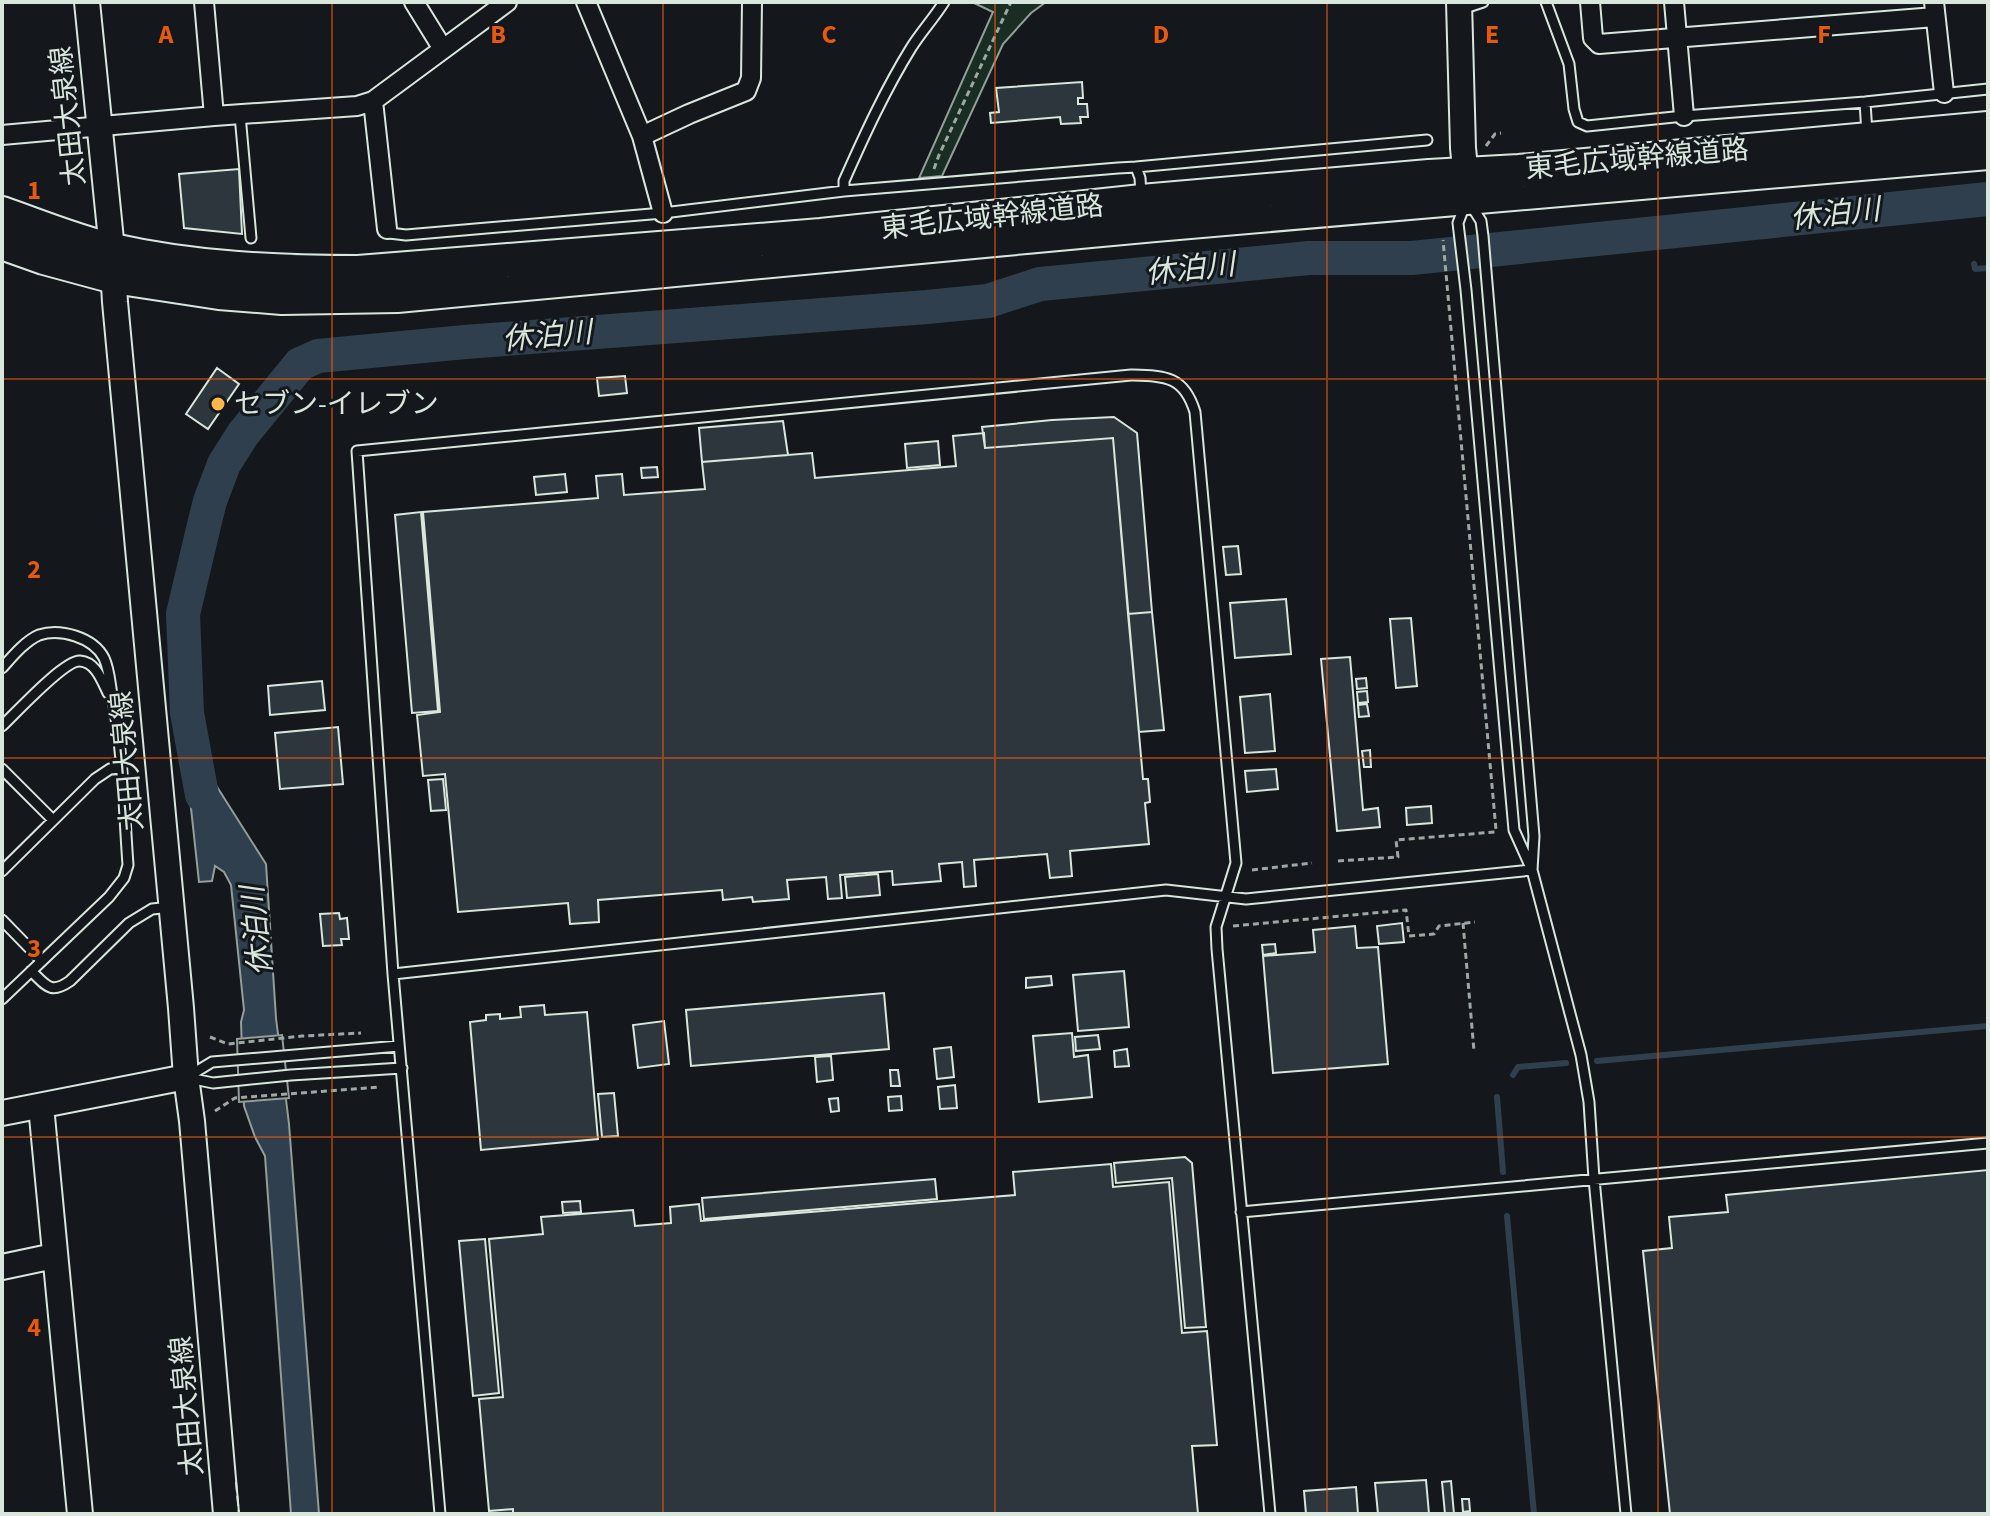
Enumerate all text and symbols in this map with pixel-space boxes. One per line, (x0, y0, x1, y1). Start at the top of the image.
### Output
text: A (158, 16, 175, 53)
text: B (490, 16, 506, 53)
text: C (821, 16, 837, 53)
text: D (1153, 16, 1169, 53)
text: E (1485, 16, 1499, 53)
text: F (1817, 16, 1831, 53)
street label: 太田大泉線 (41, 44, 95, 188)
street label: 東毛広域幹線道路 (1524, 129, 1750, 189)
text: 1 (27, 172, 41, 209)
street label: 東毛広域幹線道路 (879, 185, 1105, 249)
water label: 休泊川 (1788, 188, 1885, 240)
water label: 休泊川 (1143, 243, 1240, 295)
water label: 休泊川 (500, 310, 597, 361)
place label: セブン-イレブン (234, 384, 439, 424)
marker: セブン-イレブン (209, 395, 227, 413)
text: 2 (27, 551, 41, 588)
street label: 太田大泉線 (101, 690, 153, 832)
water label: 休泊川 (231, 881, 283, 978)
text: 3 (27, 930, 41, 967)
text: 4 (27, 1309, 41, 1346)
street label: 太田大泉線 (161, 1335, 213, 1477)

